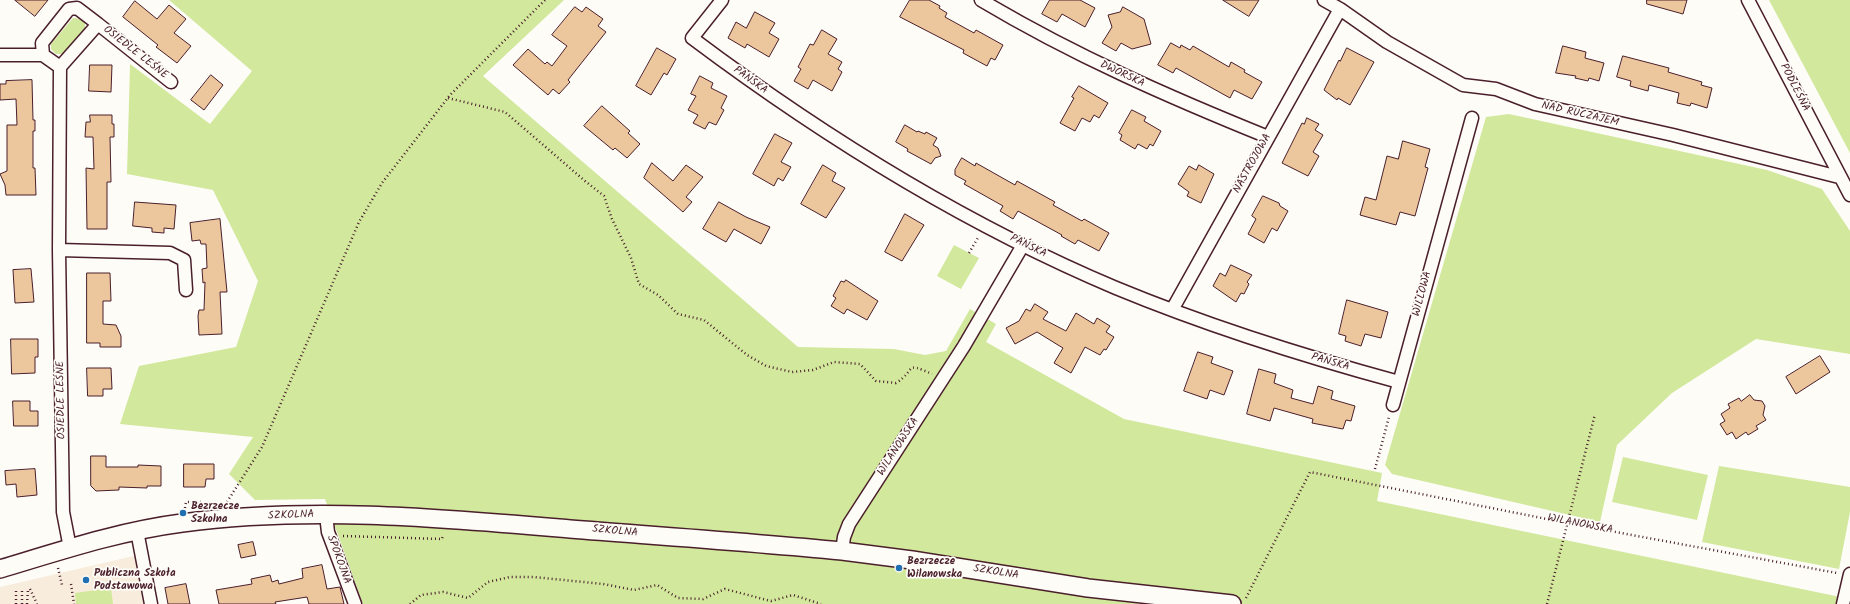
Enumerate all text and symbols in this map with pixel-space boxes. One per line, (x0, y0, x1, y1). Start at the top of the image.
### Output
street label: OSIEDLE LEŚNE (100, 24, 170, 82)
street label: DWORSKA (1098, 59, 1146, 91)
street label: PODLEŚNA (1776, 62, 1812, 114)
street label: PAŃSKA (730, 64, 770, 98)
street label: NAD RUCZAJEM (1540, 100, 1620, 130)
street label: NASTROJOWA (1231, 132, 1275, 196)
street label: PAŃSKA (1008, 232, 1048, 262)
street label: WILLOWA (1411, 270, 1435, 318)
street label: PAŃSKA (1309, 351, 1351, 375)
street label: OSIEDLE LEŚNE (55, 361, 69, 439)
street label: WILANOWSKA (875, 416, 923, 478)
place label: Bezrzecze Szkolna (191, 500, 239, 526)
marker: Bezrzecze Szkolna (178, 508, 188, 518)
street label: SZKOLNA (268, 509, 314, 523)
street label: WILANOWSKA (1546, 512, 1614, 538)
street label: SZKOLNA (591, 523, 639, 541)
street label: SPOKOJNA (323, 534, 353, 586)
place label: Bezrzecze Wilanowska (907, 555, 962, 581)
marker: Bezrzecze Wilanowska (894, 563, 904, 573)
street label: SZKOLNA (972, 563, 1020, 583)
place label: Publiczna Szkoła Podstawowa (94, 567, 176, 593)
marker: Publiczna Szkoła Podstawowa (81, 575, 91, 585)

